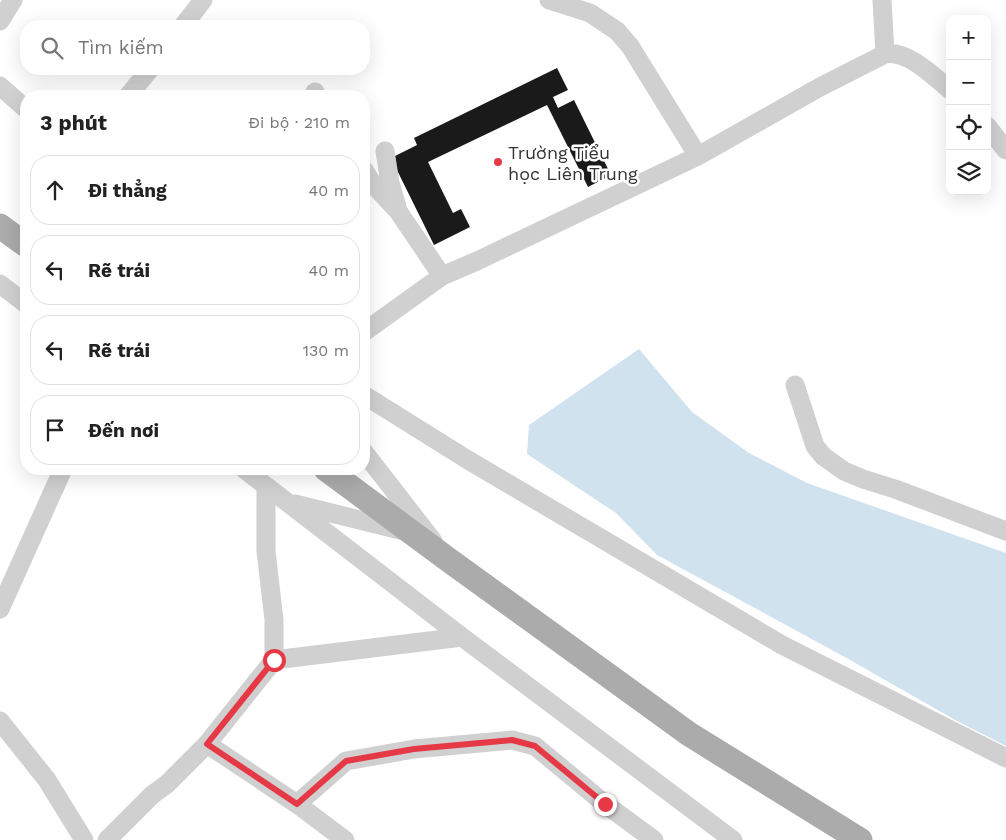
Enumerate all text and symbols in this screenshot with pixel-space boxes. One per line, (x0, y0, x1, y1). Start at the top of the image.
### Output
map controls (946, 15, 991, 195)
button: + (946, 15, 991, 60)
search box (20, 20, 370, 75)
icon: search (38, 34, 66, 62)
text: Tìm kiếm (78, 36, 164, 59)
button: − (946, 60, 991, 105)
button: locate (946, 105, 991, 150)
text: 3 phút (40, 110, 107, 135)
text: Đi bộ · 210 m (248, 113, 350, 132)
place label: Trường Tiểu học Liên Trung (508, 142, 638, 184)
button: layers (946, 150, 991, 195)
marker: Trường Tiểu học Liên Trung (492, 156, 504, 168)
icon: ahead (41, 176, 69, 204)
text: Đi thẳng (88, 179, 167, 202)
text: 40 m (309, 181, 349, 200)
icon: left (41, 256, 69, 284)
text: Rẽ trái (88, 259, 150, 282)
text: 40 m (309, 261, 349, 280)
icon: left (41, 336, 69, 364)
text: Rẽ trái (88, 339, 150, 362)
text: 130 m (303, 341, 349, 360)
icon: arrive (41, 416, 69, 444)
text: Đến nơi (88, 419, 159, 442)
route start (263, 649, 286, 672)
route end (594, 793, 617, 816)

